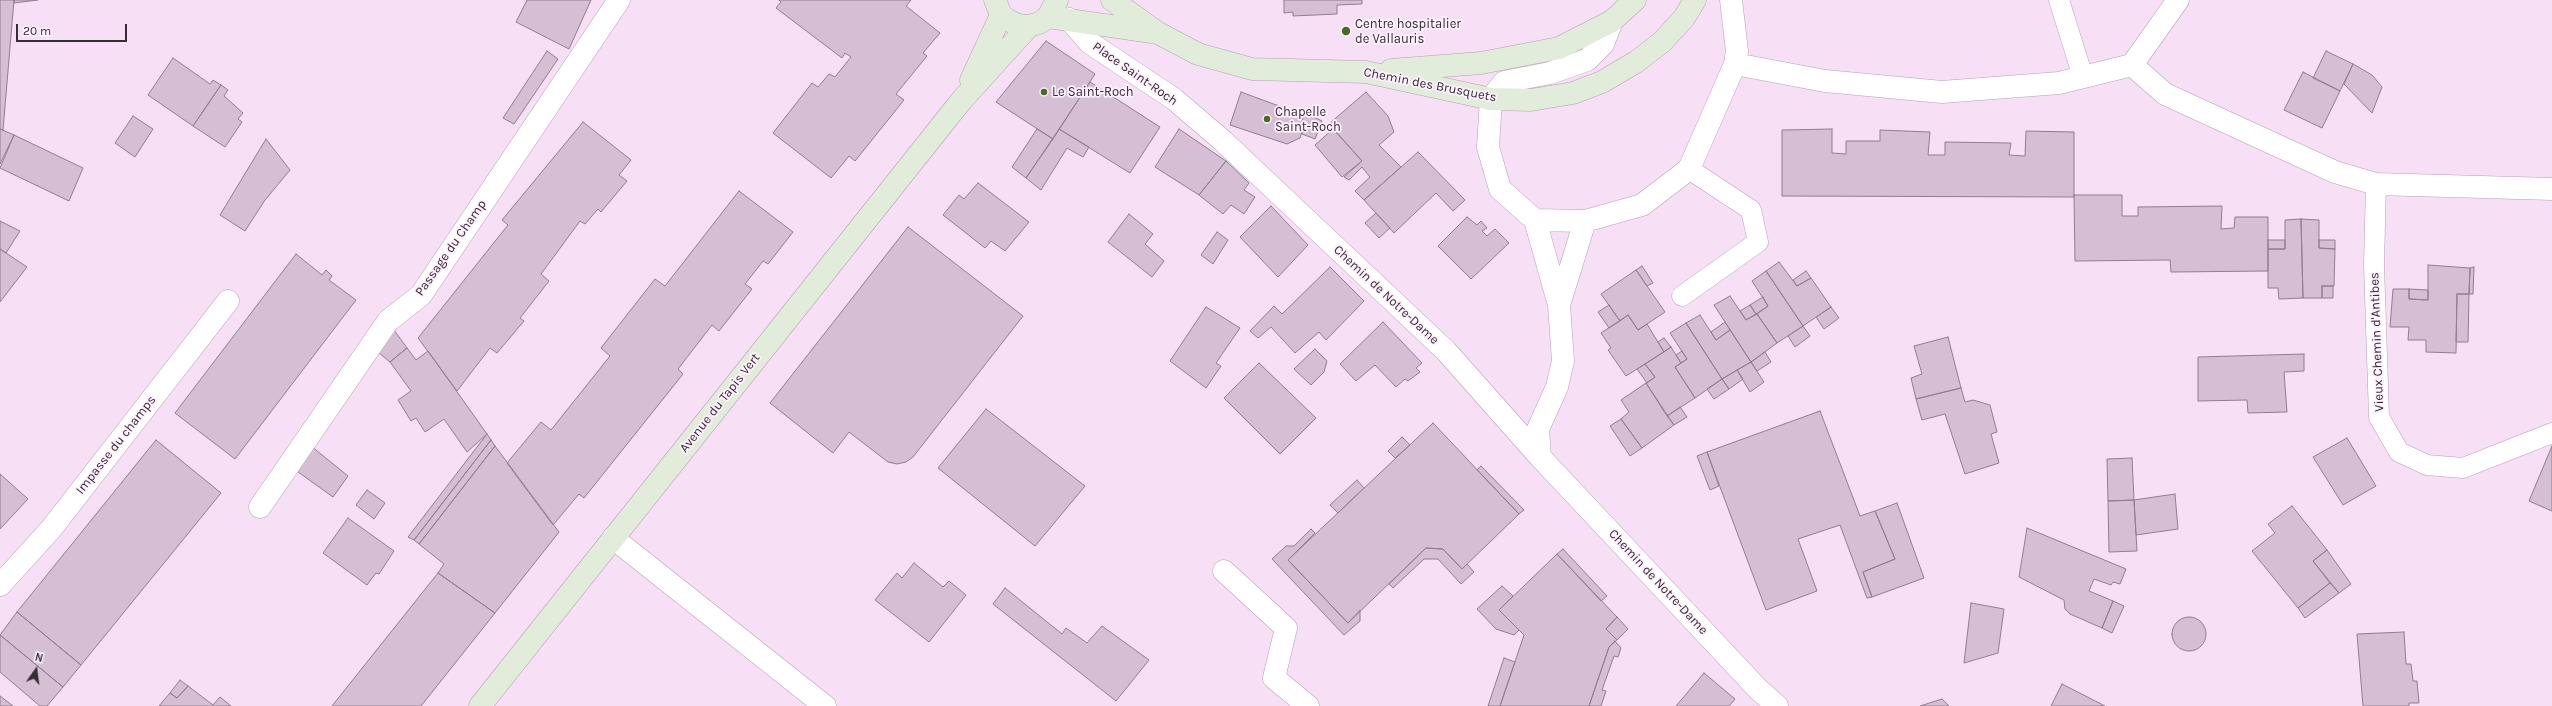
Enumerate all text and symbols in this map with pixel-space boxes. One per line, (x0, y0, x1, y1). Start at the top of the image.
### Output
scale bar (18, 16, 129, 42)
place label: Centre hospitalier de Vallauris (1355, 16, 1461, 47)
text: 20 m (23, 24, 51, 38)
marker: Centre hospitalier de Vallauris (1340, 25, 1352, 37)
street label: Place Saint-Roch (1089, 39, 1181, 109)
street label: Chemin des Brusquets (1362, 64, 1498, 106)
place label: Le Saint-Roch (1052, 84, 1134, 100)
marker: Le Saint-Roch (1039, 87, 1049, 97)
place label: Chapelle Saint-Roch (1275, 104, 1341, 135)
marker: Chapelle Saint-Roch (1262, 114, 1272, 124)
street label: Passage du Champ (412, 197, 490, 299)
street label: Chemin de Notre-Dame (1330, 242, 1442, 348)
street label: Vieux Chemin d'Antibes (2367, 272, 2387, 412)
street label: Avenue du Tapis Vert (676, 350, 764, 456)
street label: Impasse du champs (73, 393, 159, 497)
street label: Chemin de Notre-Dame (1605, 526, 1711, 638)
north arrow (16, 650, 56, 690)
text: N (34, 651, 44, 665)

